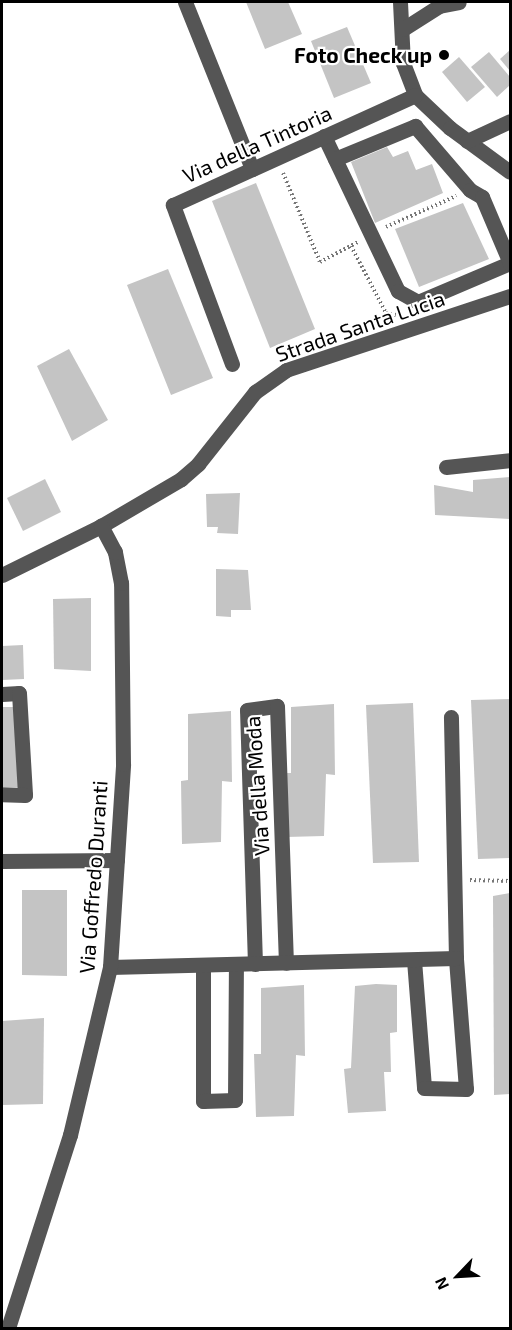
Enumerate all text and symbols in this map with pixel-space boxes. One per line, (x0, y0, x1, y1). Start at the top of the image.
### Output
place label: Foto Check up (294, 42, 432, 68)
marker: Foto Check up (437, 48, 451, 62)
street label: Via della Tintoria (178, 100, 336, 188)
street label: Strada Santa Lucia (272, 285, 448, 367)
street label: Via della Moda (240, 715, 274, 857)
street label: Via Goffredo Duranti (74, 780, 112, 974)
north arrow (428, 1246, 488, 1306)
text: N (430, 1275, 452, 1293)

